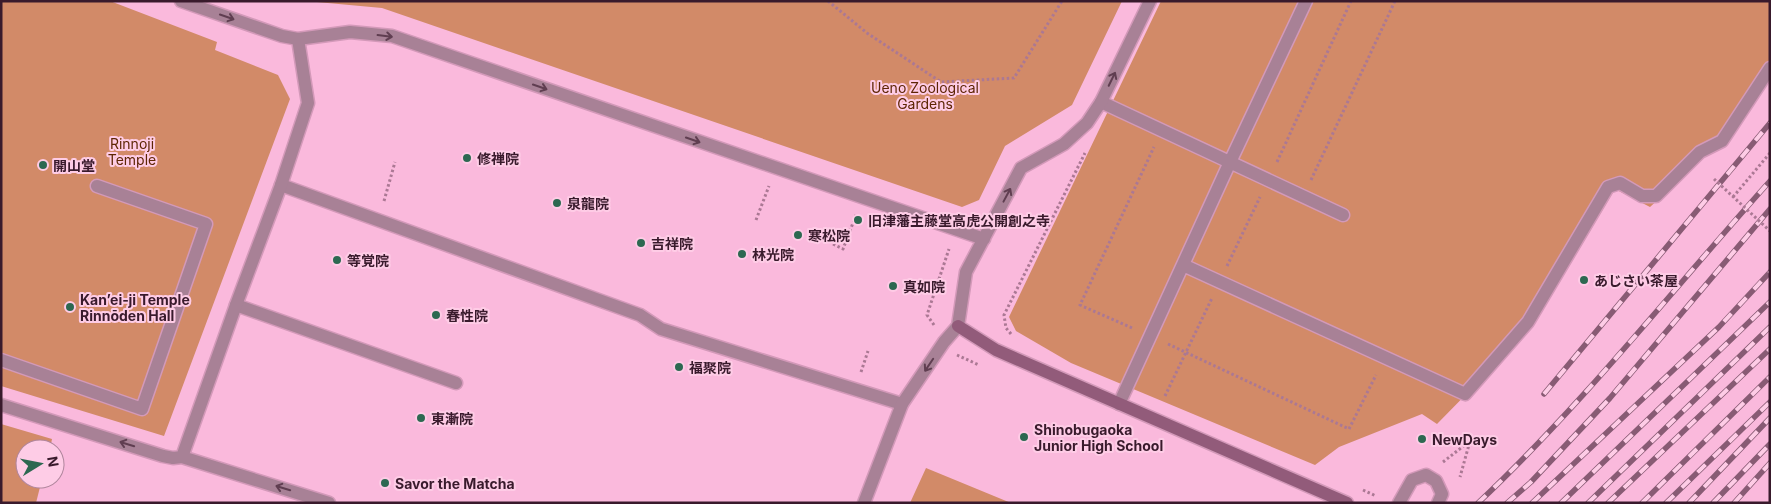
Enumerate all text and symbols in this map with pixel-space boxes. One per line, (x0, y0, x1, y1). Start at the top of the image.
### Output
one-way arrow (219, 13, 234, 22)
one-way arrow (377, 31, 393, 41)
one-way arrow (1108, 71, 1118, 86)
park label: Ueno Zoological Gardens (871, 79, 979, 112)
one-way arrow (531, 83, 547, 92)
park label: Rinnoji Temple (108, 135, 156, 168)
one-way arrow (685, 136, 701, 145)
place label: 修禅院 (477, 150, 519, 167)
marker: 修禅院 (461, 152, 473, 164)
place label: 開山堂 (53, 157, 95, 174)
marker: 開山堂 (37, 159, 49, 171)
one-way arrow (1002, 188, 1012, 203)
place label: 泉龍院 (567, 195, 609, 212)
marker: 泉龍院 (551, 197, 563, 209)
place label: 旧津藩主藤堂高虎公開創之寺 (868, 212, 1050, 229)
marker: 旧津藩主藤堂高虎公開創之寺 (852, 214, 864, 226)
place label: 寒松院 (808, 227, 850, 244)
marker: 寒松院 (792, 229, 804, 241)
place label: 吉祥院 (651, 235, 693, 252)
marker: 吉祥院 (635, 237, 647, 249)
place label: 林光院 (752, 246, 794, 263)
marker: 林光院 (736, 248, 748, 260)
place label: 等覚院 (347, 252, 389, 269)
marker: 等覚院 (331, 254, 343, 266)
place label: あじさい茶屋 (1594, 272, 1678, 289)
marker: あじさい茶屋 (1578, 274, 1590, 286)
place label: 真如院 (903, 278, 945, 295)
marker: 真如院 (887, 280, 899, 292)
place label: Kan’ei‑ji Temple Rinnōden Hall (80, 291, 190, 324)
marker: Kan’ei‑ji Temple Rinnōden Hall (64, 301, 76, 313)
place label: 春性院 (446, 307, 488, 324)
marker: 春性院 (430, 309, 442, 321)
one-way arrow (924, 358, 934, 372)
place label: 福聚院 (689, 359, 731, 376)
marker: 福聚院 (673, 361, 685, 373)
place label: 東漸院 (431, 410, 473, 427)
marker: 東漸院 (415, 412, 427, 424)
place label: Shinobugaoka Junior High School (1034, 421, 1163, 454)
marker: Shinobugaoka Junior High School (1018, 431, 1030, 443)
place label: NewDays (1432, 431, 1497, 448)
marker: NewDays (1416, 433, 1428, 445)
north arrow (15, 439, 65, 489)
one-way arrow (119, 439, 135, 449)
text: N (44, 455, 63, 468)
place label: Savor the Matcha (395, 475, 515, 492)
marker: Savor the Matcha (379, 477, 391, 489)
one-way arrow (275, 483, 291, 493)

